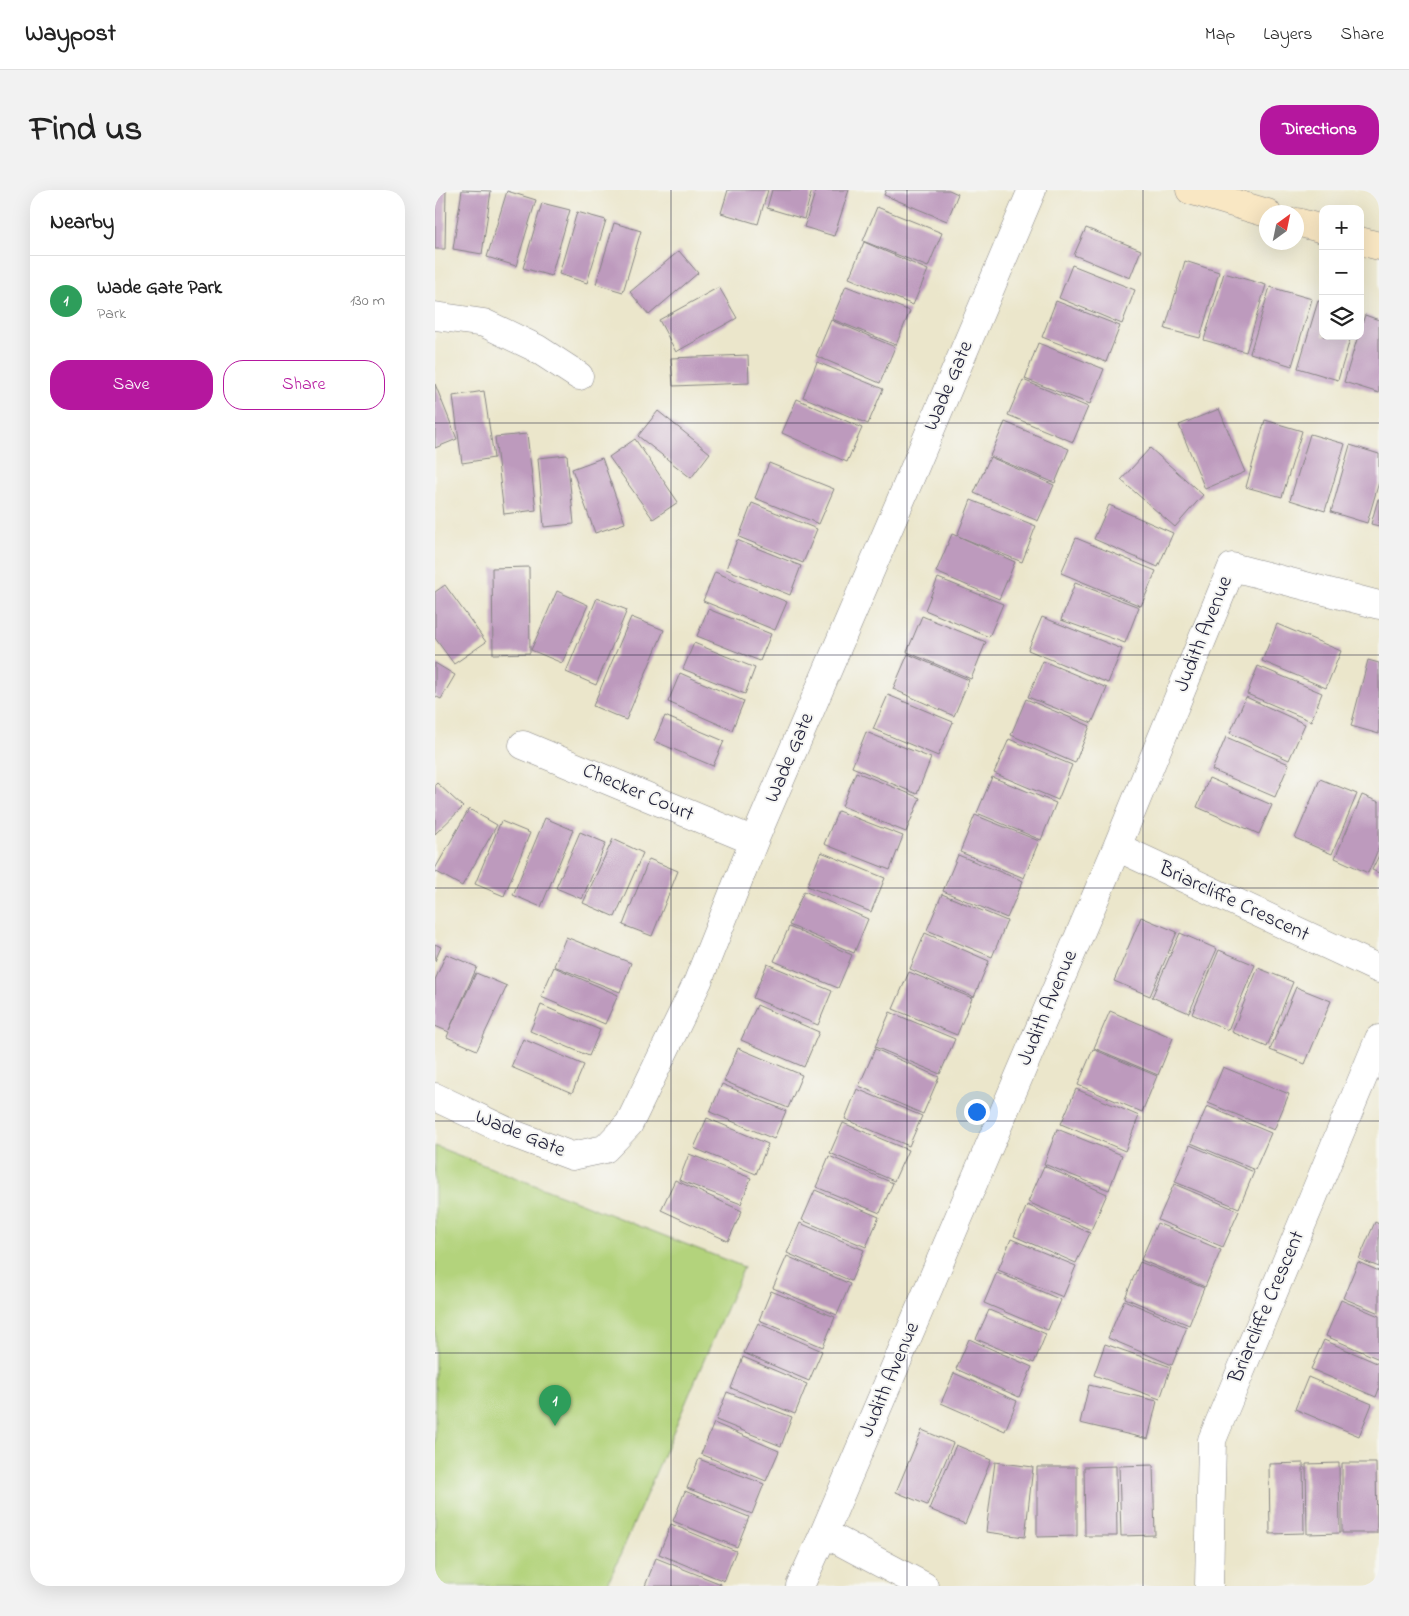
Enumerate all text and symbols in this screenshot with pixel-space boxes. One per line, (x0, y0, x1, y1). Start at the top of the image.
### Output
text: Waypost (25, 17, 116, 52)
text: Map (1205, 22, 1235, 48)
text: Layers (1263, 22, 1313, 48)
text: Share (1341, 22, 1384, 48)
text: Find us (30, 105, 142, 156)
button: Directions (1260, 105, 1379, 155)
north arrow (1259, 205, 1304, 250)
map controls (1319, 205, 1364, 340)
button: + (1319, 205, 1364, 250)
text: Nearby (50, 208, 114, 238)
button: − (1319, 250, 1364, 295)
text: Wade Gate Park (97, 275, 222, 302)
text: 1 (63, 289, 69, 313)
text: 130 m (350, 289, 385, 313)
button: layers (1319, 295, 1364, 340)
text: Park (97, 302, 126, 326)
street label: Wade Gate (917, 336, 982, 436)
button: Save (50, 360, 213, 410)
button: Share (223, 360, 385, 410)
street label: Judith Avenue (1167, 571, 1241, 697)
street label: Wade Gate (758, 708, 823, 808)
street label: Checker Court (578, 756, 698, 830)
street label: Briarcliffe Crescent (1153, 854, 1314, 950)
street label: Judith Avenue (1010, 945, 1086, 1070)
your location (964, 1099, 990, 1125)
street label: Wade Gate (470, 1102, 570, 1166)
street label: Briarcliffe Crescent (1221, 1226, 1313, 1389)
street label: Judith Avenue (852, 1317, 928, 1442)
pin: 1 (539, 1385, 571, 1426)

